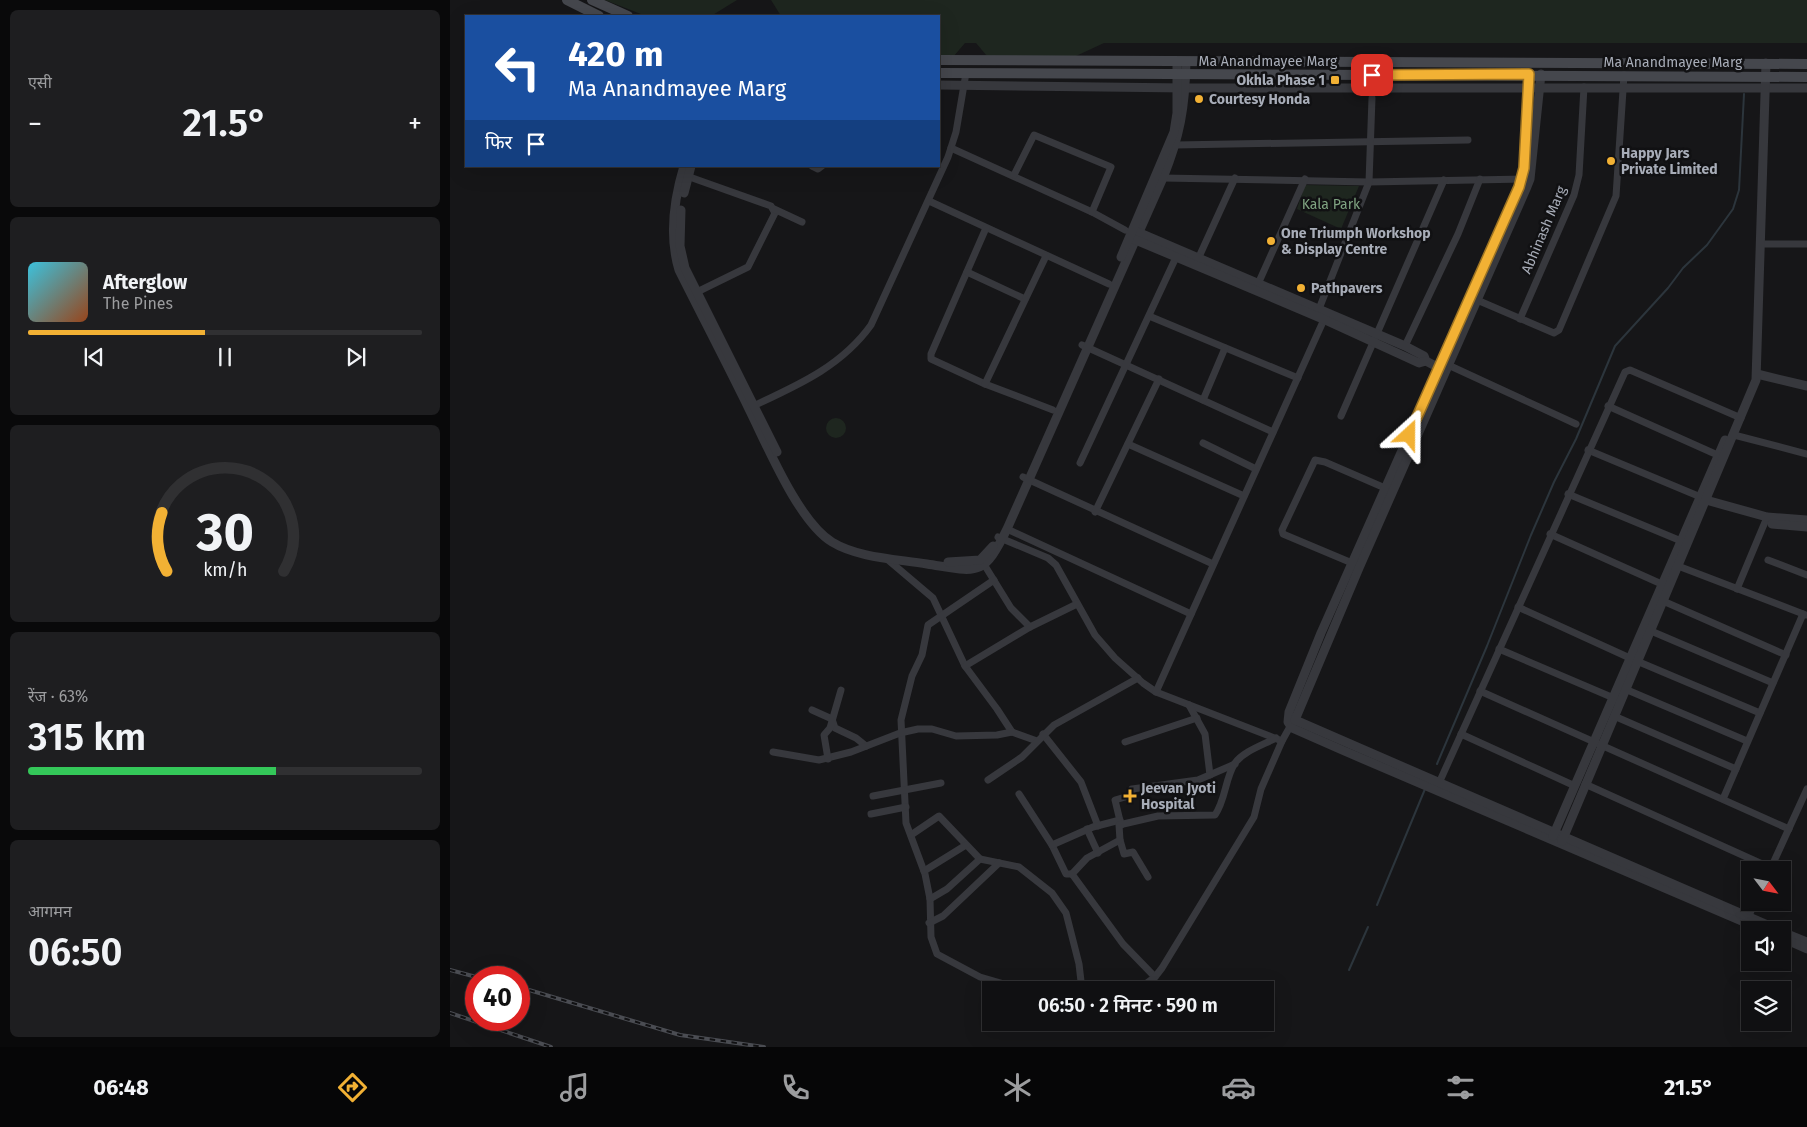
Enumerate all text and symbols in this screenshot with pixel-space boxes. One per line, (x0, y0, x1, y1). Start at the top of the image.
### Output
text: 420 m (568, 33, 664, 75)
icon: left (485, 35, 550, 100)
street label: Ma Anandmayee Marg (1199, 53, 1338, 70)
pin (1351, 54, 1393, 96)
street label: Ma Anandmayee Marg (1604, 54, 1743, 71)
icon: arrive (1358, 61, 1386, 89)
place label: Okhla Phase 1 (1236, 72, 1325, 89)
text: एसी (28, 73, 52, 92)
marker: Okhla Phase 1 (1329, 74, 1341, 86)
text: Ma Anandmayee Marg (568, 75, 786, 102)
place label: Courtesy Honda (1209, 91, 1310, 108)
marker: Courtesy Honda (1193, 93, 1205, 105)
text: 21.5° (183, 100, 267, 146)
text: − (28, 107, 42, 140)
text: + (408, 107, 422, 140)
icon: arrive (522, 130, 550, 158)
text: फिर (485, 131, 512, 154)
place label: Happy Jars Private Limited (1621, 145, 1718, 178)
marker: Happy Jars Private Limited (1605, 155, 1617, 167)
street label: Abhinash Marg (1518, 183, 1570, 276)
park label: Kala Park (1302, 196, 1361, 213)
place label: One Triumph Workshop & Display Centre (1281, 225, 1431, 258)
marker: One Triumph Workshop & Display Centre (1265, 235, 1277, 247)
text: Afterglow (103, 271, 187, 294)
place label: Pathpavers (1311, 280, 1383, 297)
marker: Pathpavers (1295, 282, 1307, 294)
text: The Pines (103, 294, 173, 313)
icon: previous (80, 343, 108, 371)
icon: pause (211, 343, 239, 371)
icon: next (342, 343, 370, 371)
position arrow (1382, 408, 1434, 460)
text: 30 (195, 501, 254, 564)
text: km/h (203, 559, 247, 581)
text: रेंज · 63% (28, 687, 88, 706)
text: 315 km (28, 714, 146, 760)
place label: Jeevan Jyoti Hospital (1140, 780, 1216, 813)
marker: Jeevan Jyoti Hospital (1123, 789, 1137, 803)
north arrow (1741, 861, 1791, 911)
map controls (1741, 861, 1791, 1031)
text: आगमन (28, 902, 72, 921)
button: sound (1741, 921, 1791, 971)
text: 06:50 (28, 929, 123, 975)
speed limit sign: 40 (465, 966, 530, 1031)
button: layers (1741, 981, 1791, 1031)
text: 06:50 · 2 मिनट · 590 m (1038, 994, 1218, 1017)
icon: directions (335, 1070, 370, 1105)
icon: music (557, 1070, 592, 1105)
icon: phone (778, 1070, 813, 1105)
icon: climate (1000, 1070, 1035, 1105)
icon: car (1221, 1070, 1256, 1105)
icon: filters (1443, 1070, 1478, 1105)
text: 06:48 (93, 1074, 149, 1101)
text: 21.5° (1664, 1074, 1714, 1101)

